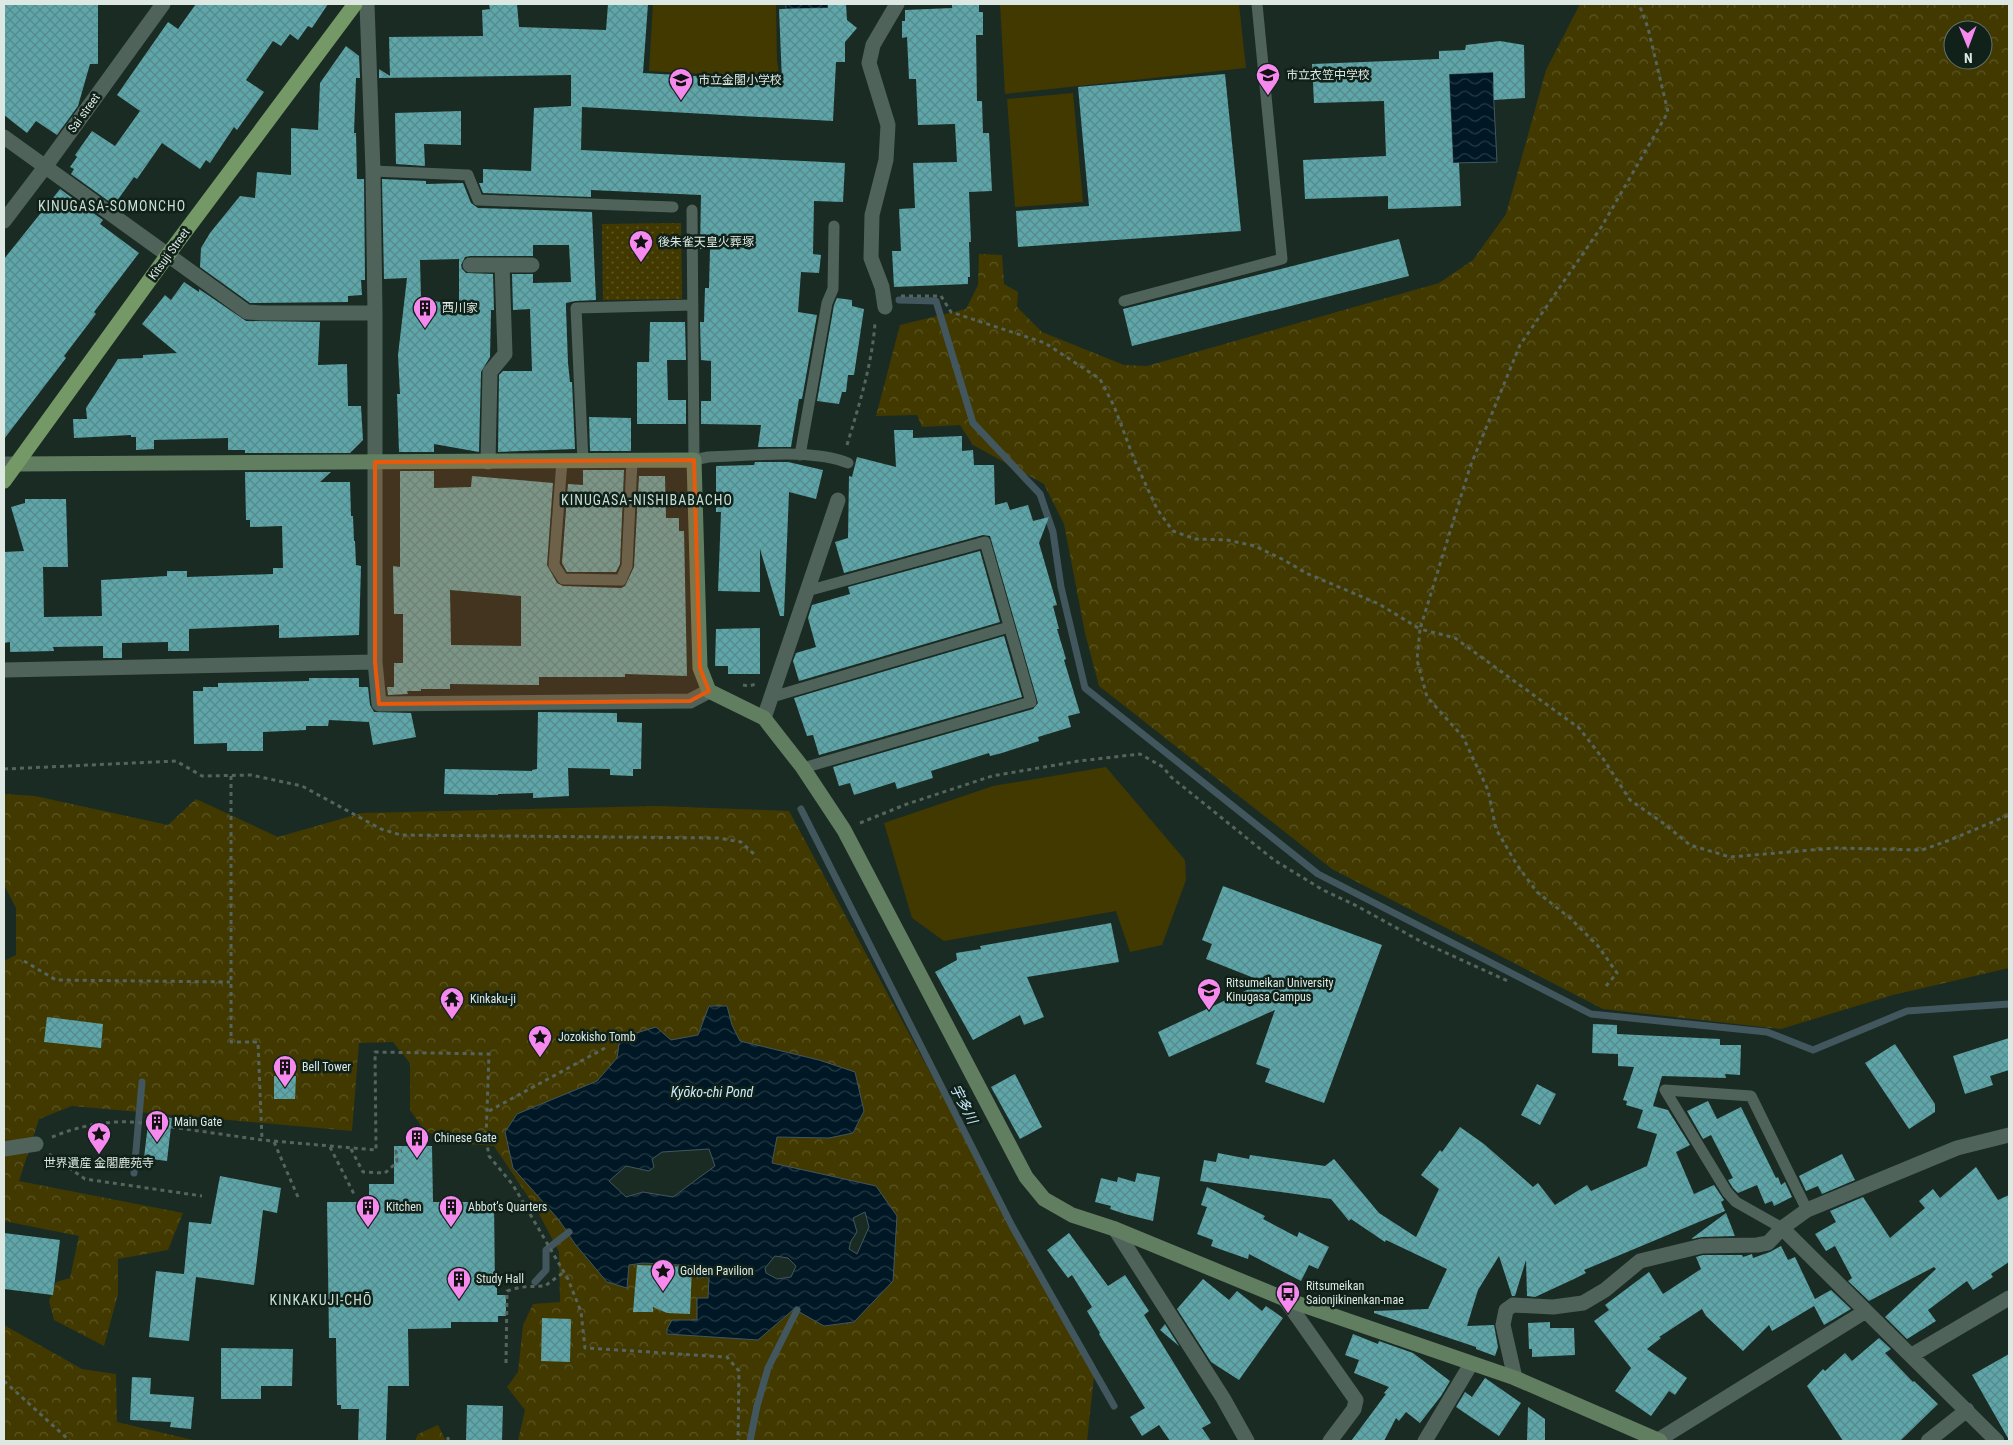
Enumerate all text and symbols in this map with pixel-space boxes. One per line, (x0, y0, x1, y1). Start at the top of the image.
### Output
north arrow (1943, 20, 1993, 70)
text: N (1964, 50, 1973, 66)
school or university icon: 市立衣笠中学校 (1255, 62, 1281, 96)
school or university icon: 市立金閣小学校 (668, 67, 694, 101)
place label: 市立衣笠中学校 (1286, 68, 1370, 82)
place label: 市立金閣小学校 (698, 73, 782, 87)
street label: Sai street (65, 90, 103, 135)
district label: KINUGASA-SOMONCHO (38, 198, 186, 214)
street label: Kitsuji Street (146, 225, 193, 283)
place icon: 後朱雀天皇火葬塚 (628, 229, 654, 263)
place label: 後朱雀天皇火葬塚 (658, 235, 754, 249)
building icon: 西川家 (412, 295, 438, 329)
place label: 西川家 (442, 301, 478, 315)
district label: KINUGASA-NISHIBABACHO (561, 492, 733, 508)
place label: Ritsumeikan University Kinugasa Campus (1226, 976, 1334, 1004)
school or university icon: Ritsumeikan University Kinugasa Campus (1196, 977, 1222, 1011)
temple icon: Kinkaku-ji (439, 986, 465, 1020)
place label: Kinkaku-ji (470, 992, 516, 1006)
place icon: Jozokisho Tomb (527, 1024, 553, 1058)
place label: Jozokisho Tomb (558, 1030, 636, 1044)
building icon: Bell Tower (272, 1054, 298, 1088)
place label: Bell Tower (302, 1060, 351, 1074)
water label: 宇多川 (947, 1082, 982, 1128)
water label: Kyōko-chi Pond (671, 1084, 754, 1100)
building icon: Main Gate (144, 1109, 170, 1143)
place label: Main Gate (174, 1115, 223, 1129)
place icon: 世界遺産 金閣鹿苑寺 (86, 1121, 112, 1155)
building icon: Chinese Gate (404, 1125, 430, 1159)
place label: Chinese Gate (434, 1131, 497, 1145)
place label: 世界遺産 金閣鹿苑寺 (44, 1156, 154, 1170)
building icon: Kitchen (355, 1194, 381, 1228)
building icon: Abbot’s Quarters (438, 1194, 464, 1228)
place label: Kitchen (386, 1200, 422, 1214)
place label: Abbot’s Quarters (468, 1200, 547, 1214)
place icon: Golden Pavilion (650, 1258, 676, 1292)
place label: Golden Pavilion (680, 1264, 754, 1278)
building icon: Study Hall (446, 1266, 472, 1300)
place label: Study Hall (476, 1272, 524, 1286)
place label: Ritsumeikan Saionjikinenkan-mae (1306, 1279, 1404, 1307)
bus stop icon: Ritsumeikan Saionjikinenkan-mae (1275, 1280, 1301, 1314)
district label: KINKAKUJI-CHŌ (270, 1292, 372, 1308)

